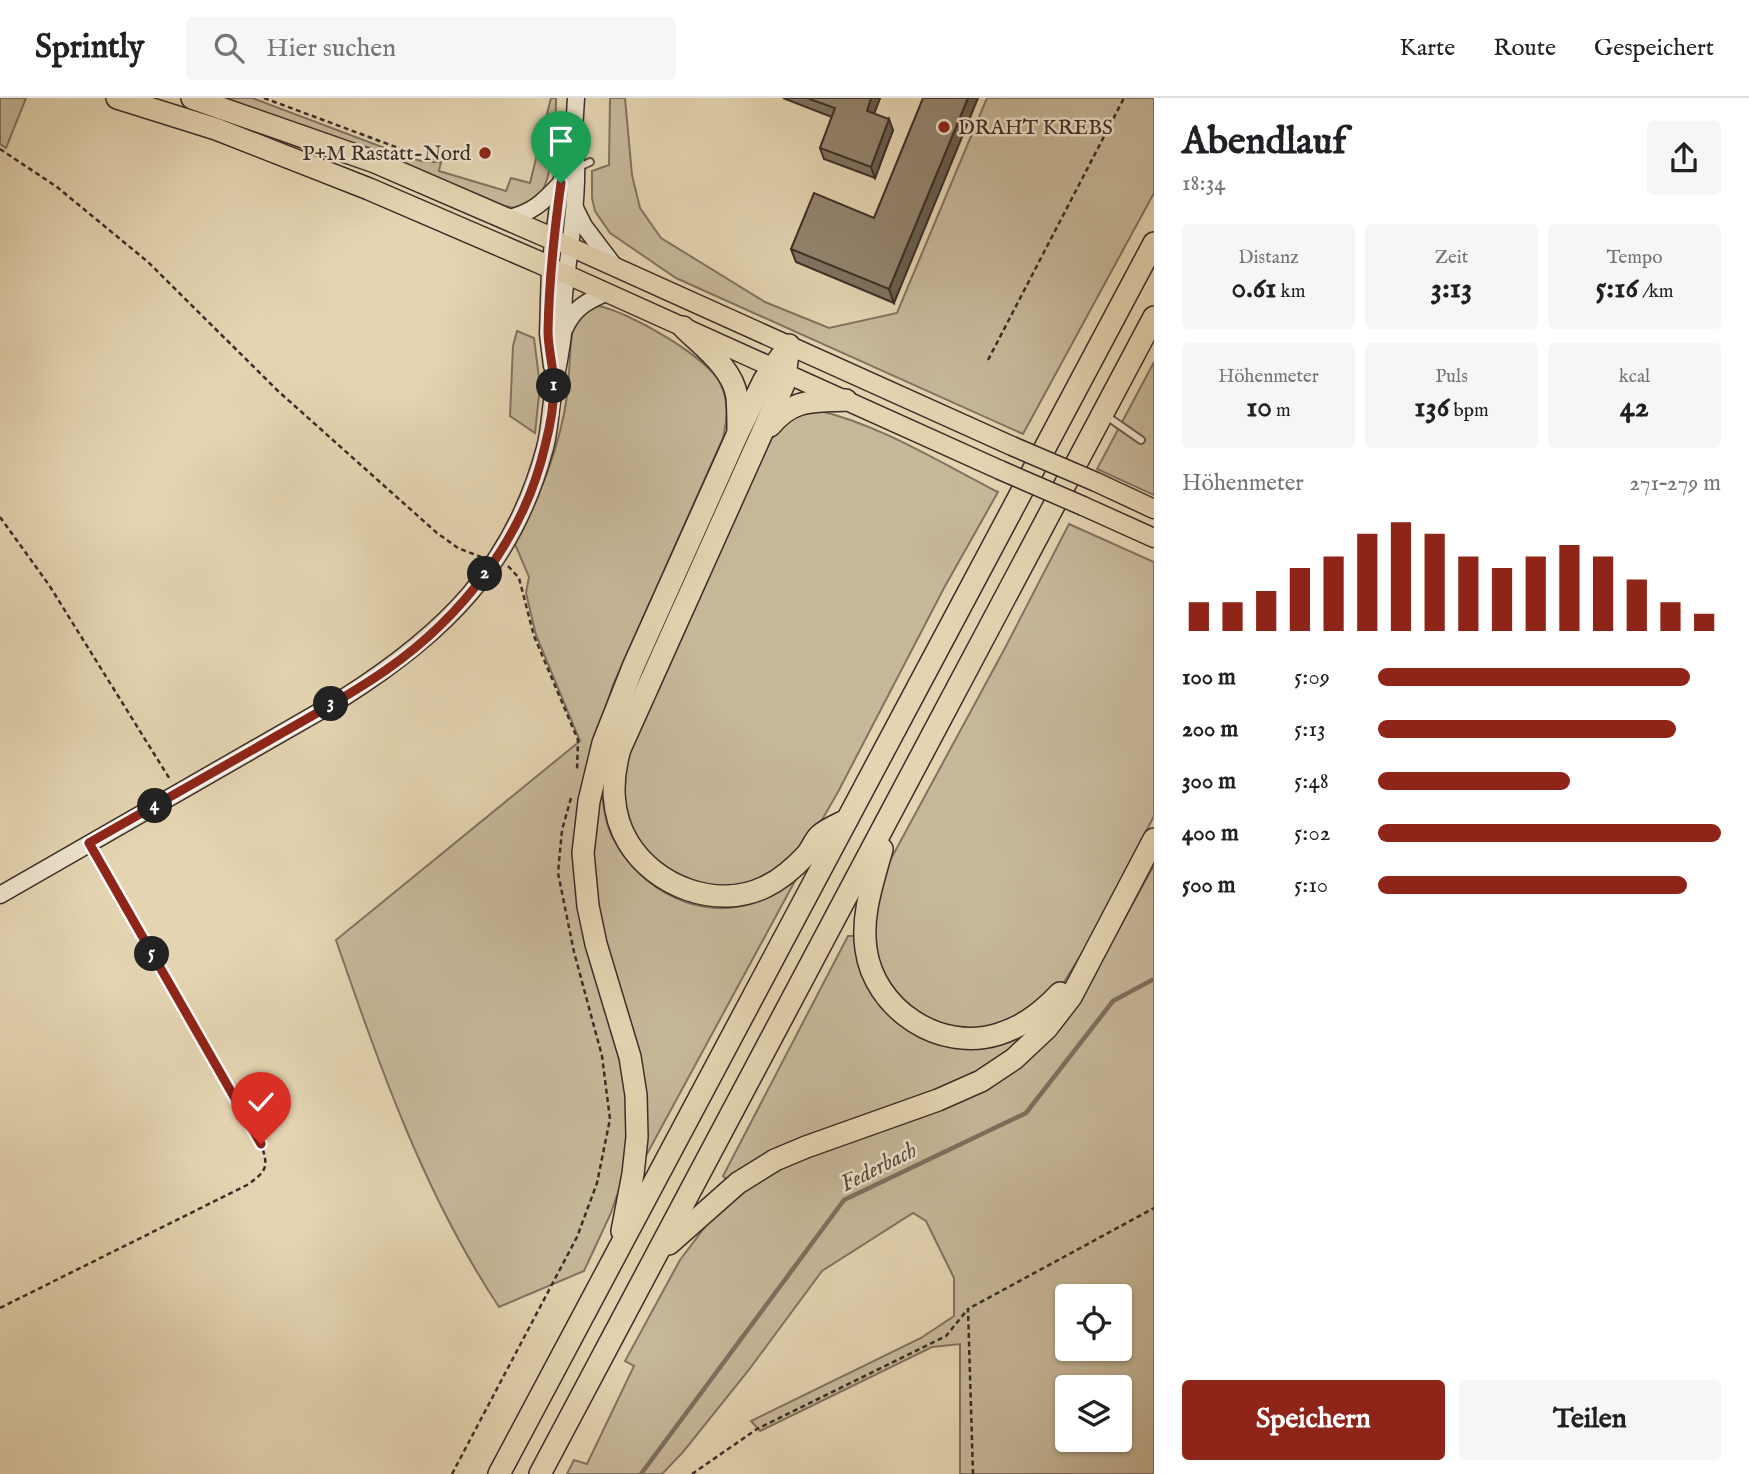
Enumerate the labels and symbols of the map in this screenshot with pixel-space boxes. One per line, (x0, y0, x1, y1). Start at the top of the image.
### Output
pin (531, 111, 591, 183)
place label: DRAHT KREBS (958, 115, 1113, 142)
marker: DRAHT KREBS (936, 119, 952, 135)
place label: P+M Rastatt-Nord (302, 141, 472, 168)
marker: P+M Rastatt-Nord (477, 145, 493, 161)
pin: 1 (536, 368, 572, 404)
pin: 2 (468, 556, 503, 592)
pin: 3 (314, 686, 348, 722)
pin: 4 (138, 788, 172, 824)
pin: 5 (134, 936, 170, 972)
pin (231, 1072, 291, 1144)
water label: Federbach (836, 1136, 922, 1199)

